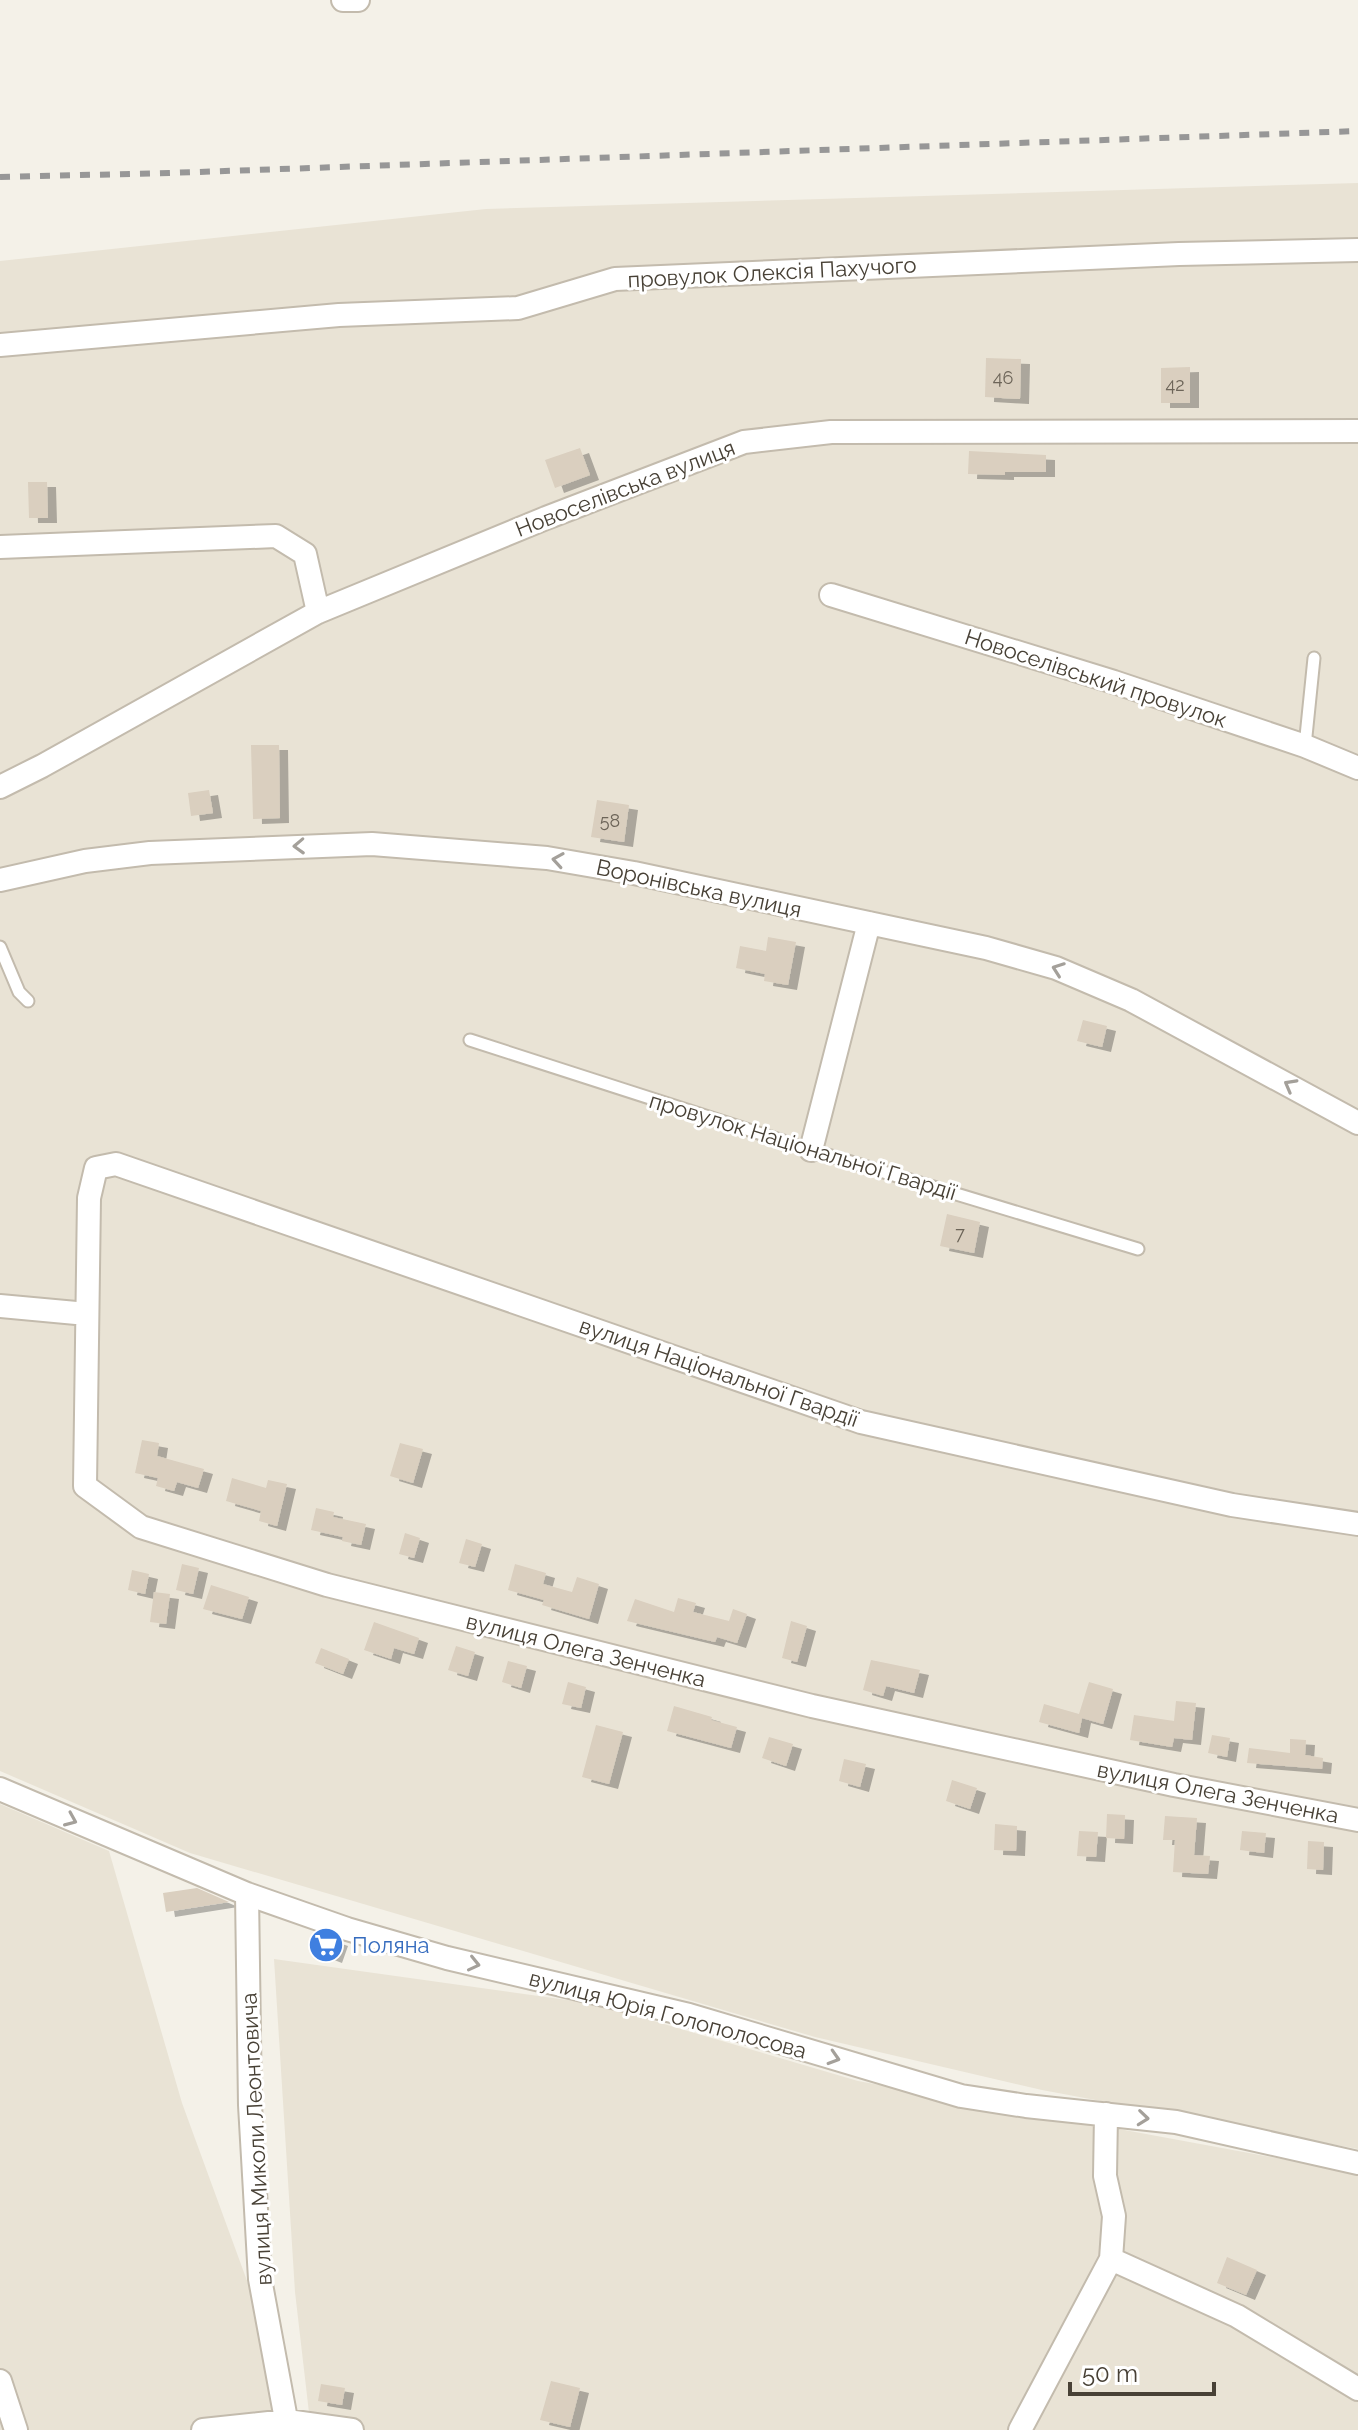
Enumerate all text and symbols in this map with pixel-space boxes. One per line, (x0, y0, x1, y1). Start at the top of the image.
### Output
street label: провулок Олексія Пахучого (627, 251, 917, 293)
house number: 46 (993, 367, 1013, 388)
house number: 42 (1165, 374, 1185, 395)
street label: Новоселівська вулиця (511, 434, 739, 542)
street label: Новоселівський провулок (962, 623, 1230, 733)
house number: 58 (600, 810, 620, 831)
one-way arrow (292, 838, 305, 855)
one-way arrow (551, 852, 565, 869)
street label: Воронівська вулиця (594, 854, 804, 922)
one-way arrow (1051, 962, 1065, 979)
one-way arrow (1284, 1079, 1299, 1095)
street label: провулок Національної Гвардії (646, 1087, 960, 1205)
house number: 7 (955, 1223, 965, 1244)
street label: вулиця Національної Гвардії (576, 1312, 862, 1432)
street label: вулиця Олега Зенченка (464, 1608, 708, 1692)
street label: вулиця Олега Зенченка (1095, 1756, 1341, 1828)
one-way arrow (63, 1811, 77, 1827)
supermarket icon: Поляна (307, 1926, 345, 1964)
place label: Поляна (352, 1932, 430, 1958)
one-way arrow (466, 1955, 480, 1972)
street label: вулиця Юрія Голополосова (527, 1964, 809, 2064)
street label: вулиця Миколи Леонтовича (235, 1992, 277, 2286)
one-way arrow (826, 2049, 840, 2065)
one-way arrow (1136, 2110, 1149, 2127)
scale bar (1070, 2346, 1214, 2396)
text: 50 m (1082, 2359, 1138, 2388)

